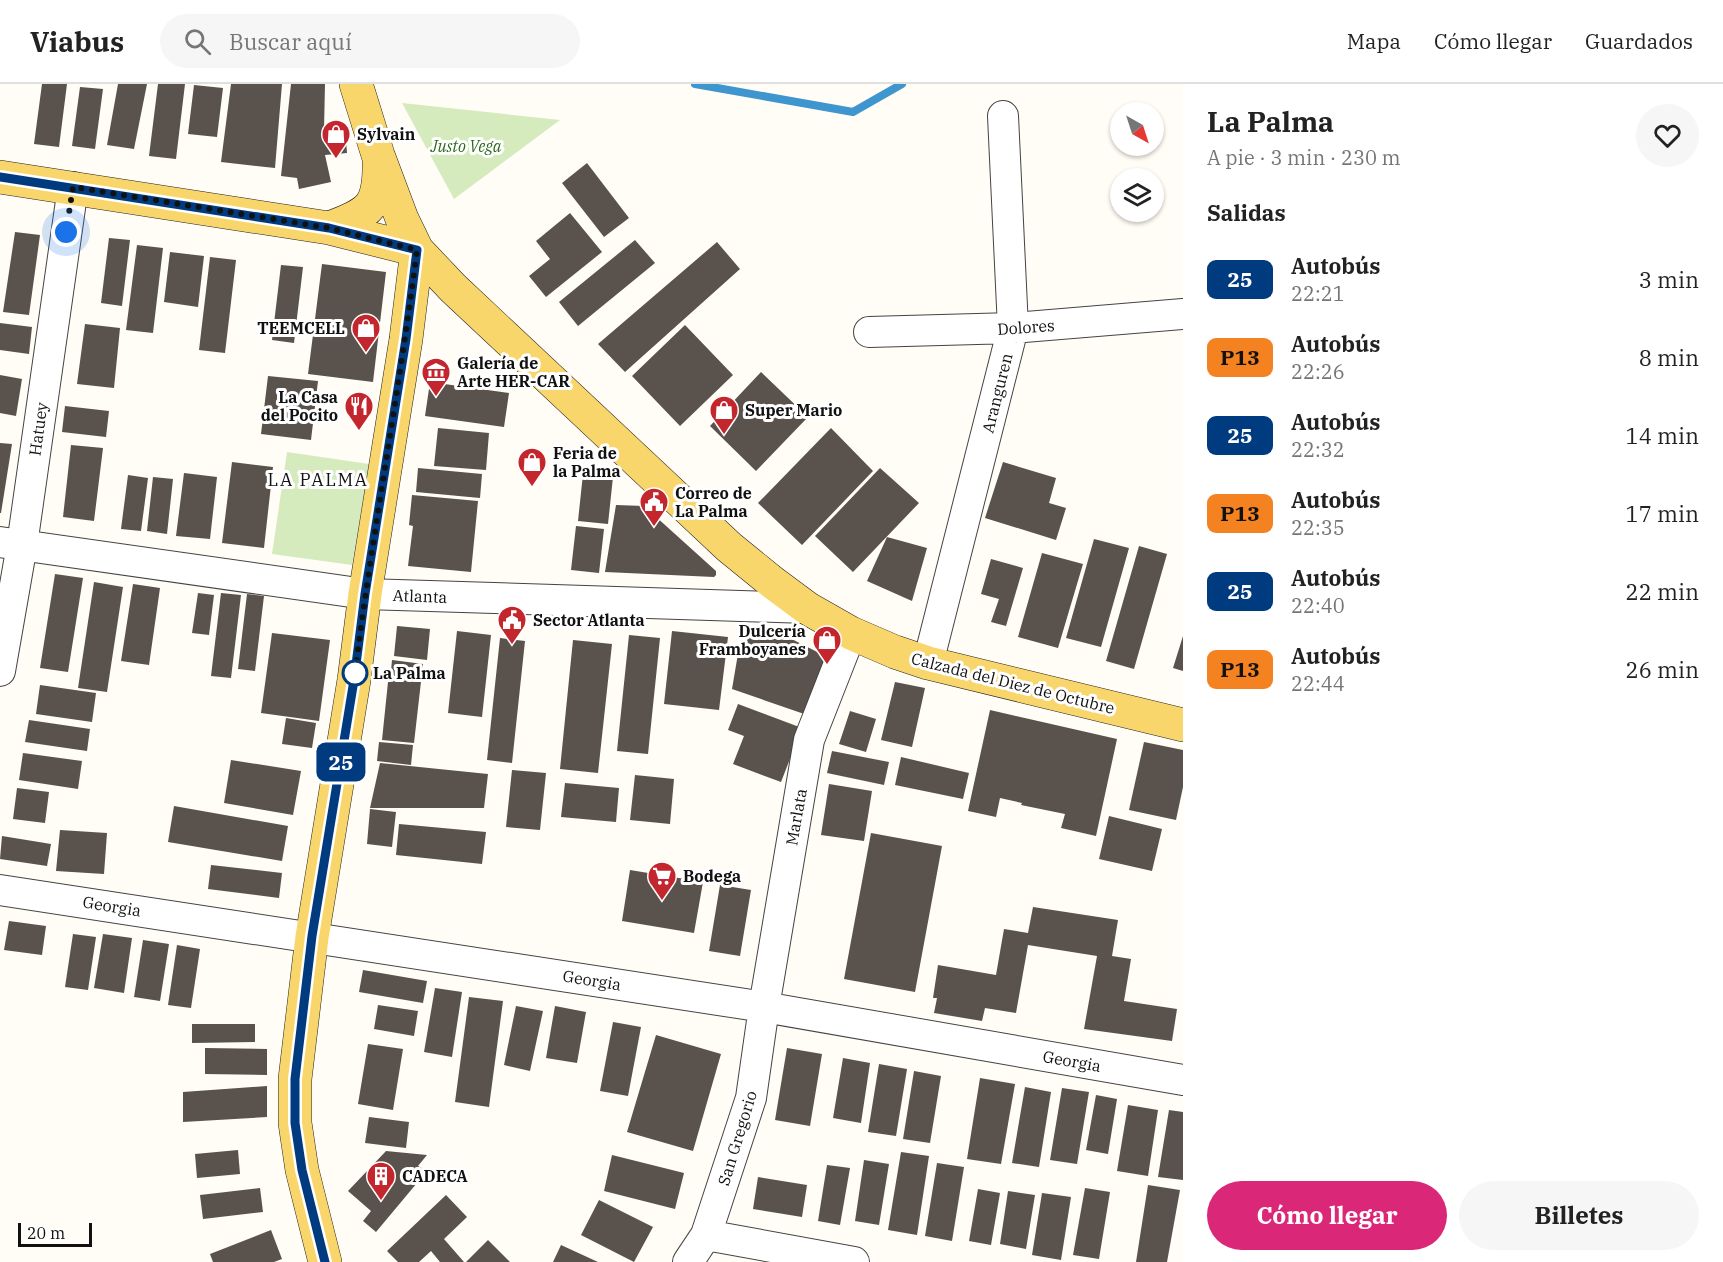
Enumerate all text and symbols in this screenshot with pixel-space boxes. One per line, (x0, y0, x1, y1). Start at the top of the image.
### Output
search box (160, 14, 580, 68)
text: Viabus (30, 23, 124, 60)
icon: search (181, 25, 214, 58)
text: Buscar aquí (229, 27, 352, 56)
text: Mapa (1347, 27, 1401, 55)
text: Cómo llegar (1434, 27, 1552, 55)
text: Guardados (1585, 27, 1693, 55)
north arrow (1110, 102, 1164, 156)
map controls (1110, 102, 1164, 222)
text: La Palma (1207, 103, 1334, 140)
button: heart (1636, 104, 1699, 167)
shop icon: Sylvain (320, 118, 352, 160)
place label: Sylvain (357, 124, 416, 144)
park label: Justo Vega (430, 136, 502, 156)
text: A pie · 3 min · 230 m (1207, 144, 1401, 171)
button: layers (1110, 168, 1164, 222)
text: Salidas (1207, 198, 1286, 227)
your location (51, 217, 81, 247)
text: Autobús (1291, 251, 1380, 280)
text: 25 (1227, 265, 1253, 293)
text: 3 min (1639, 265, 1699, 294)
text: 22:21 (1291, 280, 1345, 307)
shop icon: TEEMCELL (350, 312, 382, 354)
street label: Dolores (997, 315, 1055, 339)
place label: TEEMCELL (257, 318, 345, 338)
text: Autobús (1291, 329, 1380, 358)
text: P13 (1220, 343, 1260, 371)
text: 8 min (1639, 343, 1699, 372)
street label: Aranguren (977, 351, 1017, 435)
place label: Galería de Arte HER-CAR (457, 353, 570, 391)
museum icon: Galería de Arte HER-CAR (420, 356, 452, 398)
text: 22:26 (1291, 358, 1345, 385)
place label: La Casa del Pocito (261, 387, 338, 425)
restaurant icon: La Casa del Pocito (343, 390, 375, 432)
shop icon: Super Mario (708, 394, 740, 436)
place label: Super Mario (745, 400, 842, 420)
street label: Hatuey (24, 401, 52, 457)
text: Autobús (1291, 407, 1380, 436)
text: 25 (1227, 421, 1253, 449)
text: 14 min (1626, 421, 1699, 450)
text: 22:32 (1291, 436, 1345, 463)
place label: Feria de la Palma (553, 443, 621, 481)
shop icon: Feria de la Palma (516, 446, 548, 488)
district label: LA PALMA (268, 468, 368, 491)
place label: Correo de La Palma (675, 483, 752, 521)
text: Autobús (1291, 485, 1380, 514)
public building icon: Correo de La Palma (638, 486, 670, 528)
text: P13 (1220, 499, 1260, 527)
text: 17 min (1626, 499, 1699, 528)
text: 22:35 (1291, 514, 1345, 541)
text: Autobús (1291, 563, 1380, 592)
text: 25 (1227, 577, 1253, 605)
text: 22 min (1626, 577, 1699, 606)
street label: Atlanta (392, 585, 448, 607)
text: 22:40 (1291, 592, 1345, 619)
public building icon: Sector Atlanta (496, 604, 528, 646)
place label: Sector Atlanta (533, 610, 645, 630)
place label: Dulcería Framboyanes (699, 621, 806, 659)
shop icon: Dulcería Framboyanes (811, 624, 843, 666)
text: Autobús (1291, 641, 1380, 670)
street label: Calzada del Diez de Octubre (909, 648, 1117, 718)
text: P13 (1220, 655, 1260, 683)
text: 26 min (1626, 655, 1699, 684)
marker: La Palma (342, 660, 368, 686)
place label: La Palma (373, 663, 446, 683)
text: 22:44 (1291, 670, 1345, 697)
line badge: 25 (314, 742, 368, 782)
text: 25 (328, 748, 354, 776)
street label: Marlata (781, 787, 811, 847)
supermarket icon: Bodega (646, 860, 678, 902)
place label: Bodega (683, 866, 741, 886)
street label: Georgia (81, 892, 143, 921)
street label: Georgia (561, 966, 623, 995)
street label: Georgia (1041, 1046, 1103, 1076)
street label: San Gregorio (713, 1088, 761, 1188)
building icon: CADECA (365, 1160, 397, 1202)
place label: CADECA (402, 1166, 468, 1186)
button: Cómo llegar (1207, 1181, 1447, 1250)
button: Billetes (1459, 1181, 1699, 1250)
scale bar (18, 1220, 92, 1248)
text: 20 m (27, 1223, 65, 1243)

